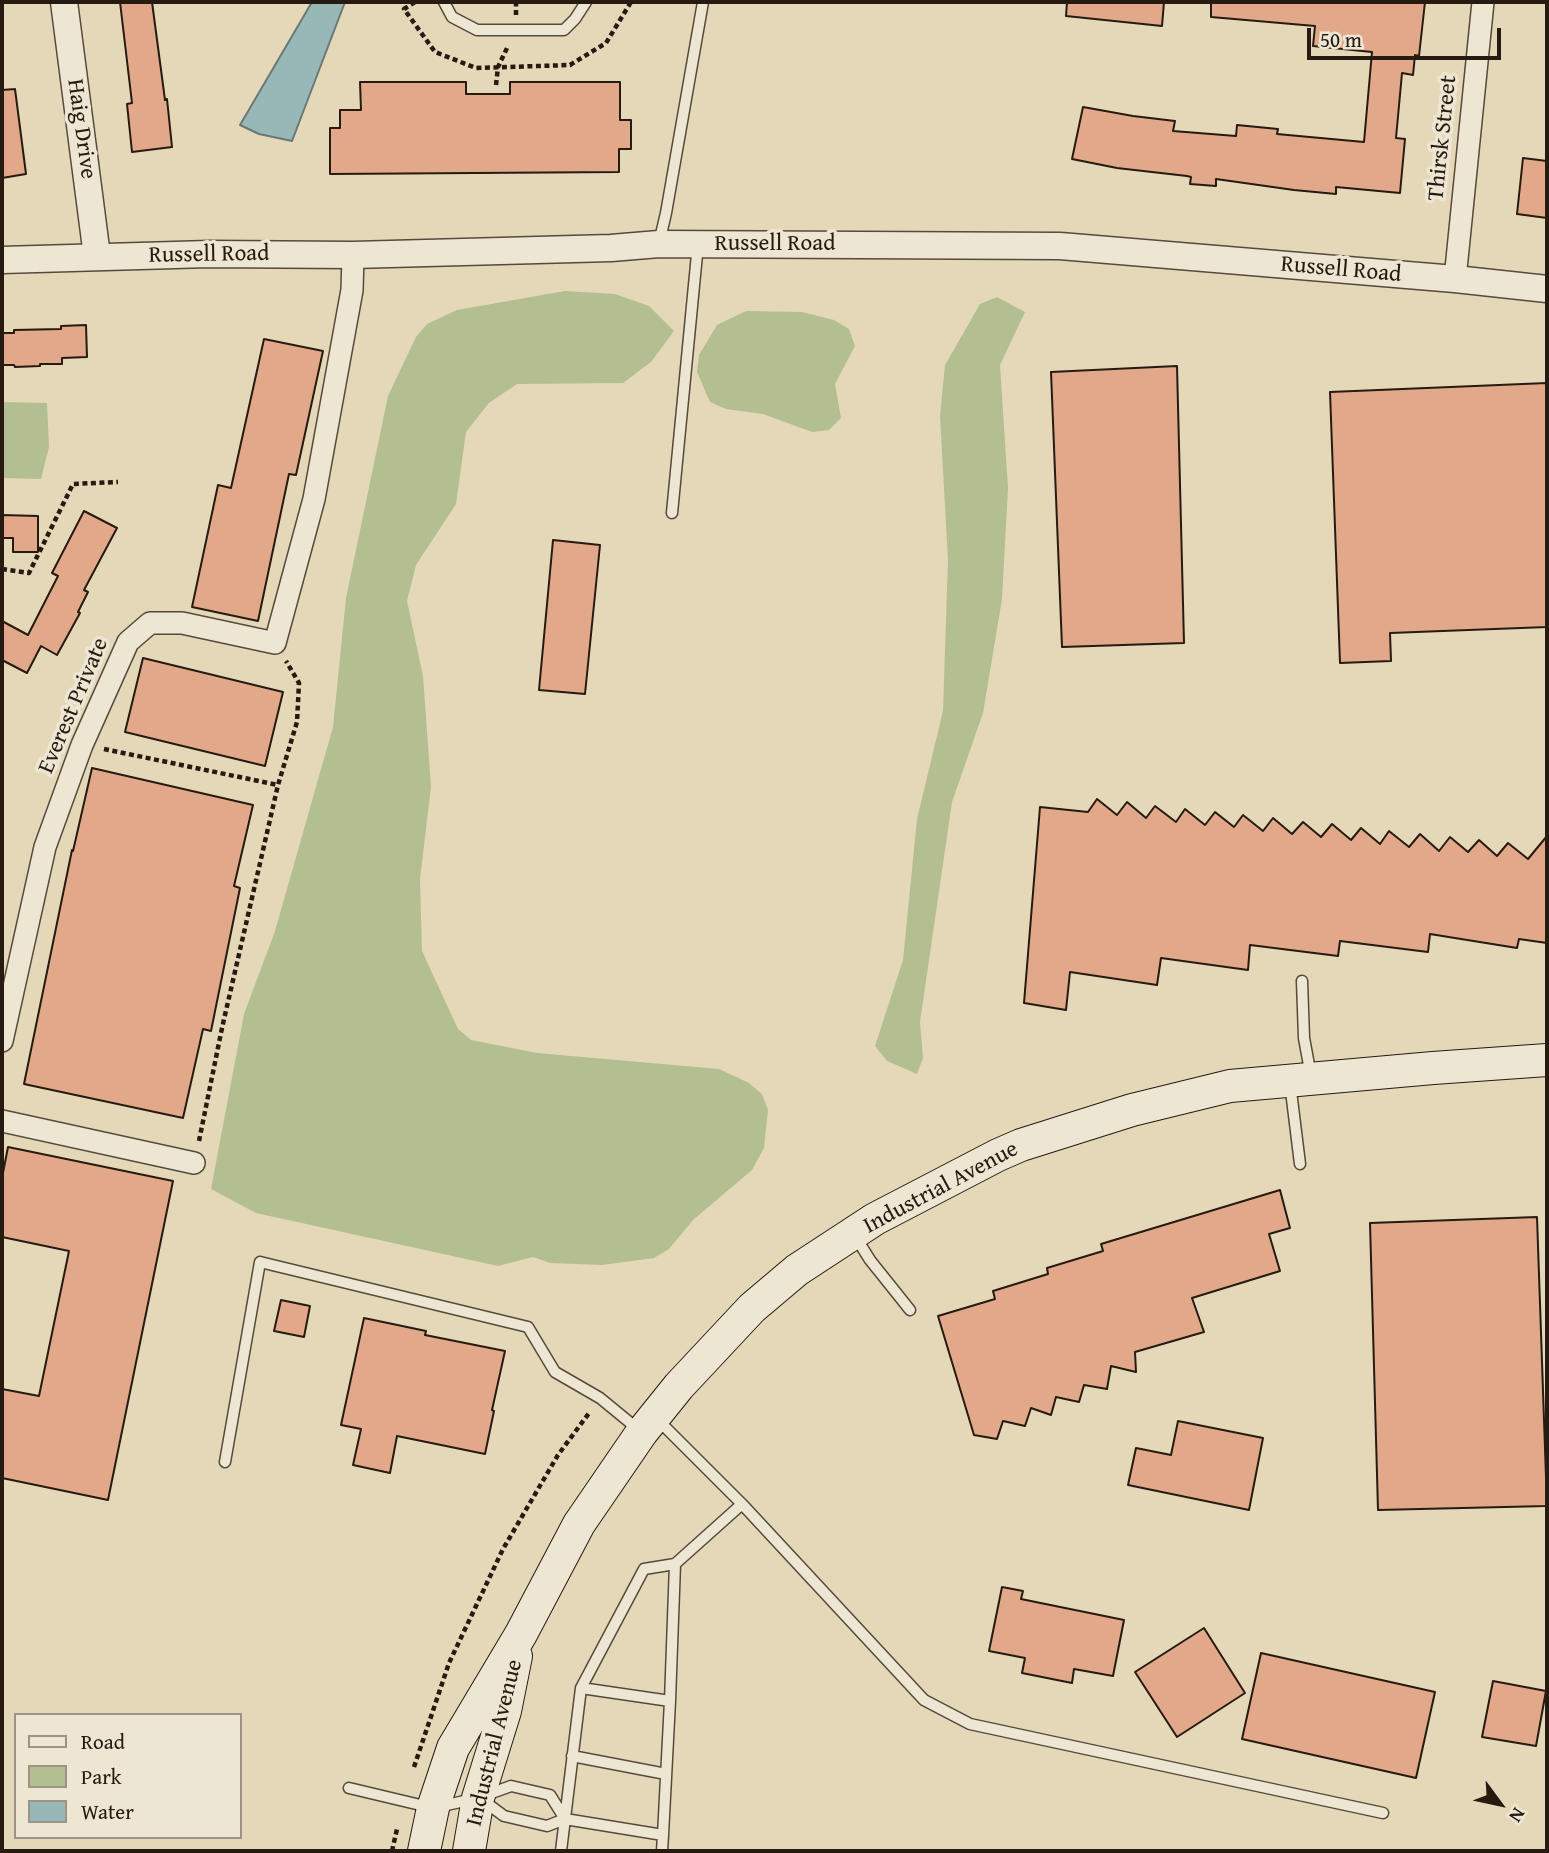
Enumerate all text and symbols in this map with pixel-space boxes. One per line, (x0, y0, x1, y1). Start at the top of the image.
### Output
scale bar (1311, 14, 1505, 58)
text: 50 m (1320, 24, 1362, 55)
street label: Thirsk Street (1423, 74, 1463, 202)
street label: Haig Drive (60, 77, 102, 181)
street label: Russell Road (715, 230, 835, 258)
street label: Russell Road (148, 240, 270, 270)
street label: Russell Road (1280, 251, 1402, 289)
street label: Everest Private (33, 634, 115, 778)
street label: Industrial Avenue (859, 1136, 1023, 1240)
street label: Industrial Avenue (461, 1657, 529, 1829)
legend (14, 1713, 242, 1839)
text: Road (81, 1726, 125, 1757)
text: Park (81, 1761, 122, 1792)
north arrow (1465, 1769, 1535, 1839)
text: Water (81, 1796, 134, 1827)
text: N (1502, 1802, 1533, 1828)

